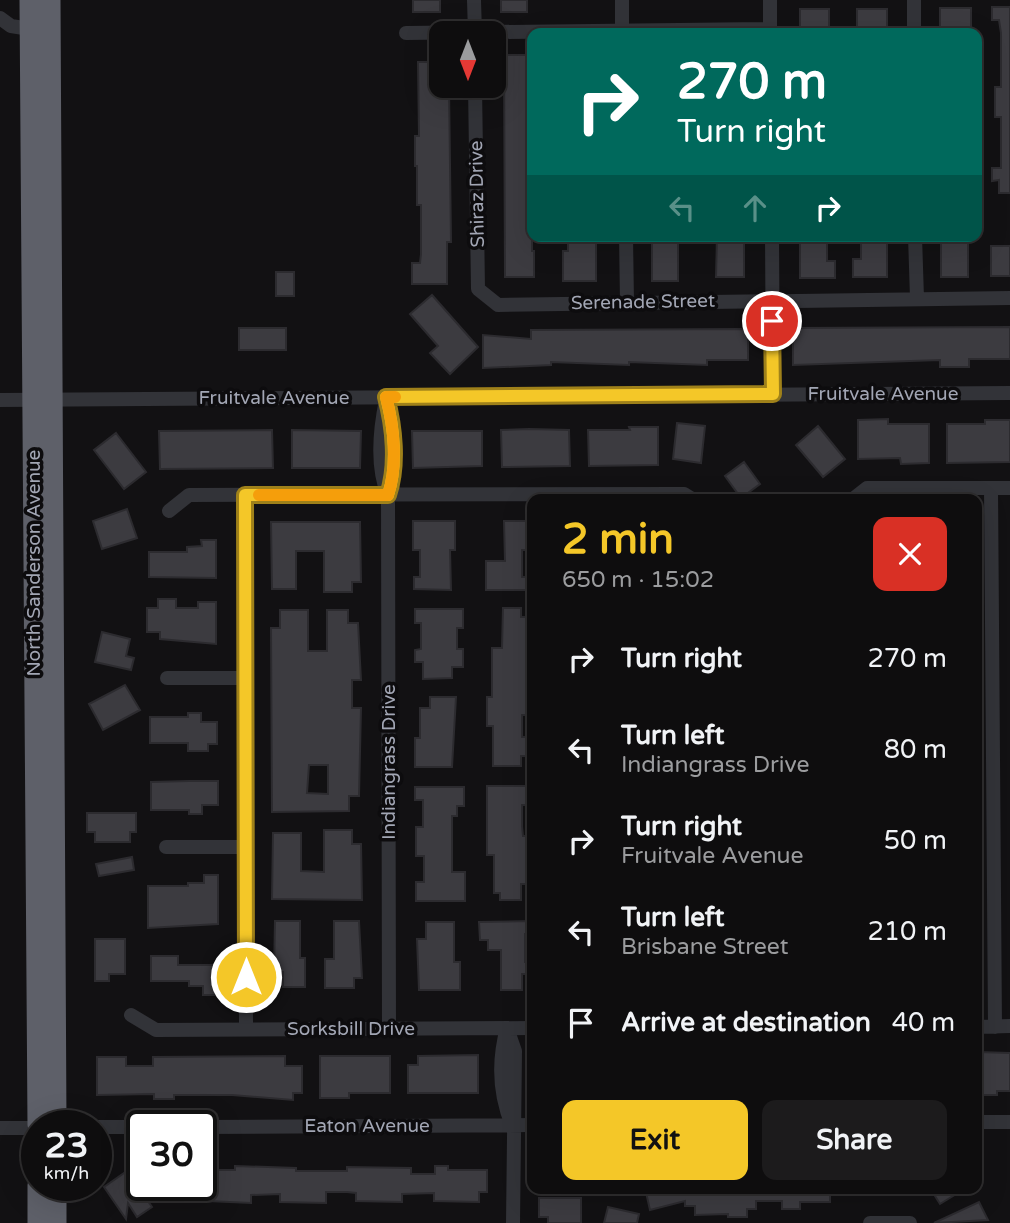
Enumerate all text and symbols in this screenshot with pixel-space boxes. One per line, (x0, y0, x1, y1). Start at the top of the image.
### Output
north arrow (429, 21, 506, 98)
map controls (429, 21, 506, 98)
text: 270 m (677, 53, 827, 112)
icon: right (562, 56, 653, 147)
text: Turn right (677, 113, 826, 151)
street label: Shiraz Drive (465, 140, 489, 248)
icon: left (663, 189, 701, 227)
icon: ahead (736, 189, 774, 227)
icon: right (809, 189, 847, 227)
street label: Serenade Street (571, 290, 715, 314)
pin (742, 291, 802, 351)
icon: arrive (753, 302, 791, 340)
street label: Fruitvale Avenue (808, 383, 958, 405)
street label: Fruitvale Avenue (199, 387, 349, 409)
street label: North Sanderson Avenue (23, 450, 45, 676)
text: 2 min (562, 514, 674, 565)
button: close (873, 517, 947, 591)
text: 650 m · 15:02 (562, 566, 714, 594)
icon: right (562, 640, 600, 678)
text: Turn right (621, 643, 742, 674)
text: 270 m (867, 643, 947, 674)
street label: Indiangrass Drive (378, 684, 400, 840)
text: Turn left (621, 720, 724, 751)
icon: left (562, 731, 600, 769)
text: 80 m (884, 734, 947, 765)
text: Indiangrass Drive (621, 751, 809, 779)
text: Turn right (621, 811, 742, 842)
icon: right (562, 822, 600, 860)
text: 50 m (884, 825, 947, 856)
text: Fruitvale Avenue (621, 842, 804, 870)
text: Turn left (621, 902, 724, 933)
icon: left (562, 913, 600, 951)
text: 210 m (867, 916, 947, 947)
text: Brisbane Street (621, 933, 789, 961)
position arrow (209, 940, 283, 1014)
icon: arrive (562, 1004, 600, 1042)
text: Arrive at destination (621, 1007, 871, 1038)
text: 40 m (892, 1007, 955, 1038)
street label: Sorksbill Drive (287, 1018, 415, 1040)
button: Exit (562, 1100, 748, 1180)
button: Share (762, 1100, 947, 1180)
speed limit sign: 30 (126, 1110, 217, 1201)
street label: Eaton Avenue (304, 1115, 430, 1137)
text: 23 (45, 1125, 88, 1167)
text: km/h (44, 1162, 89, 1184)

